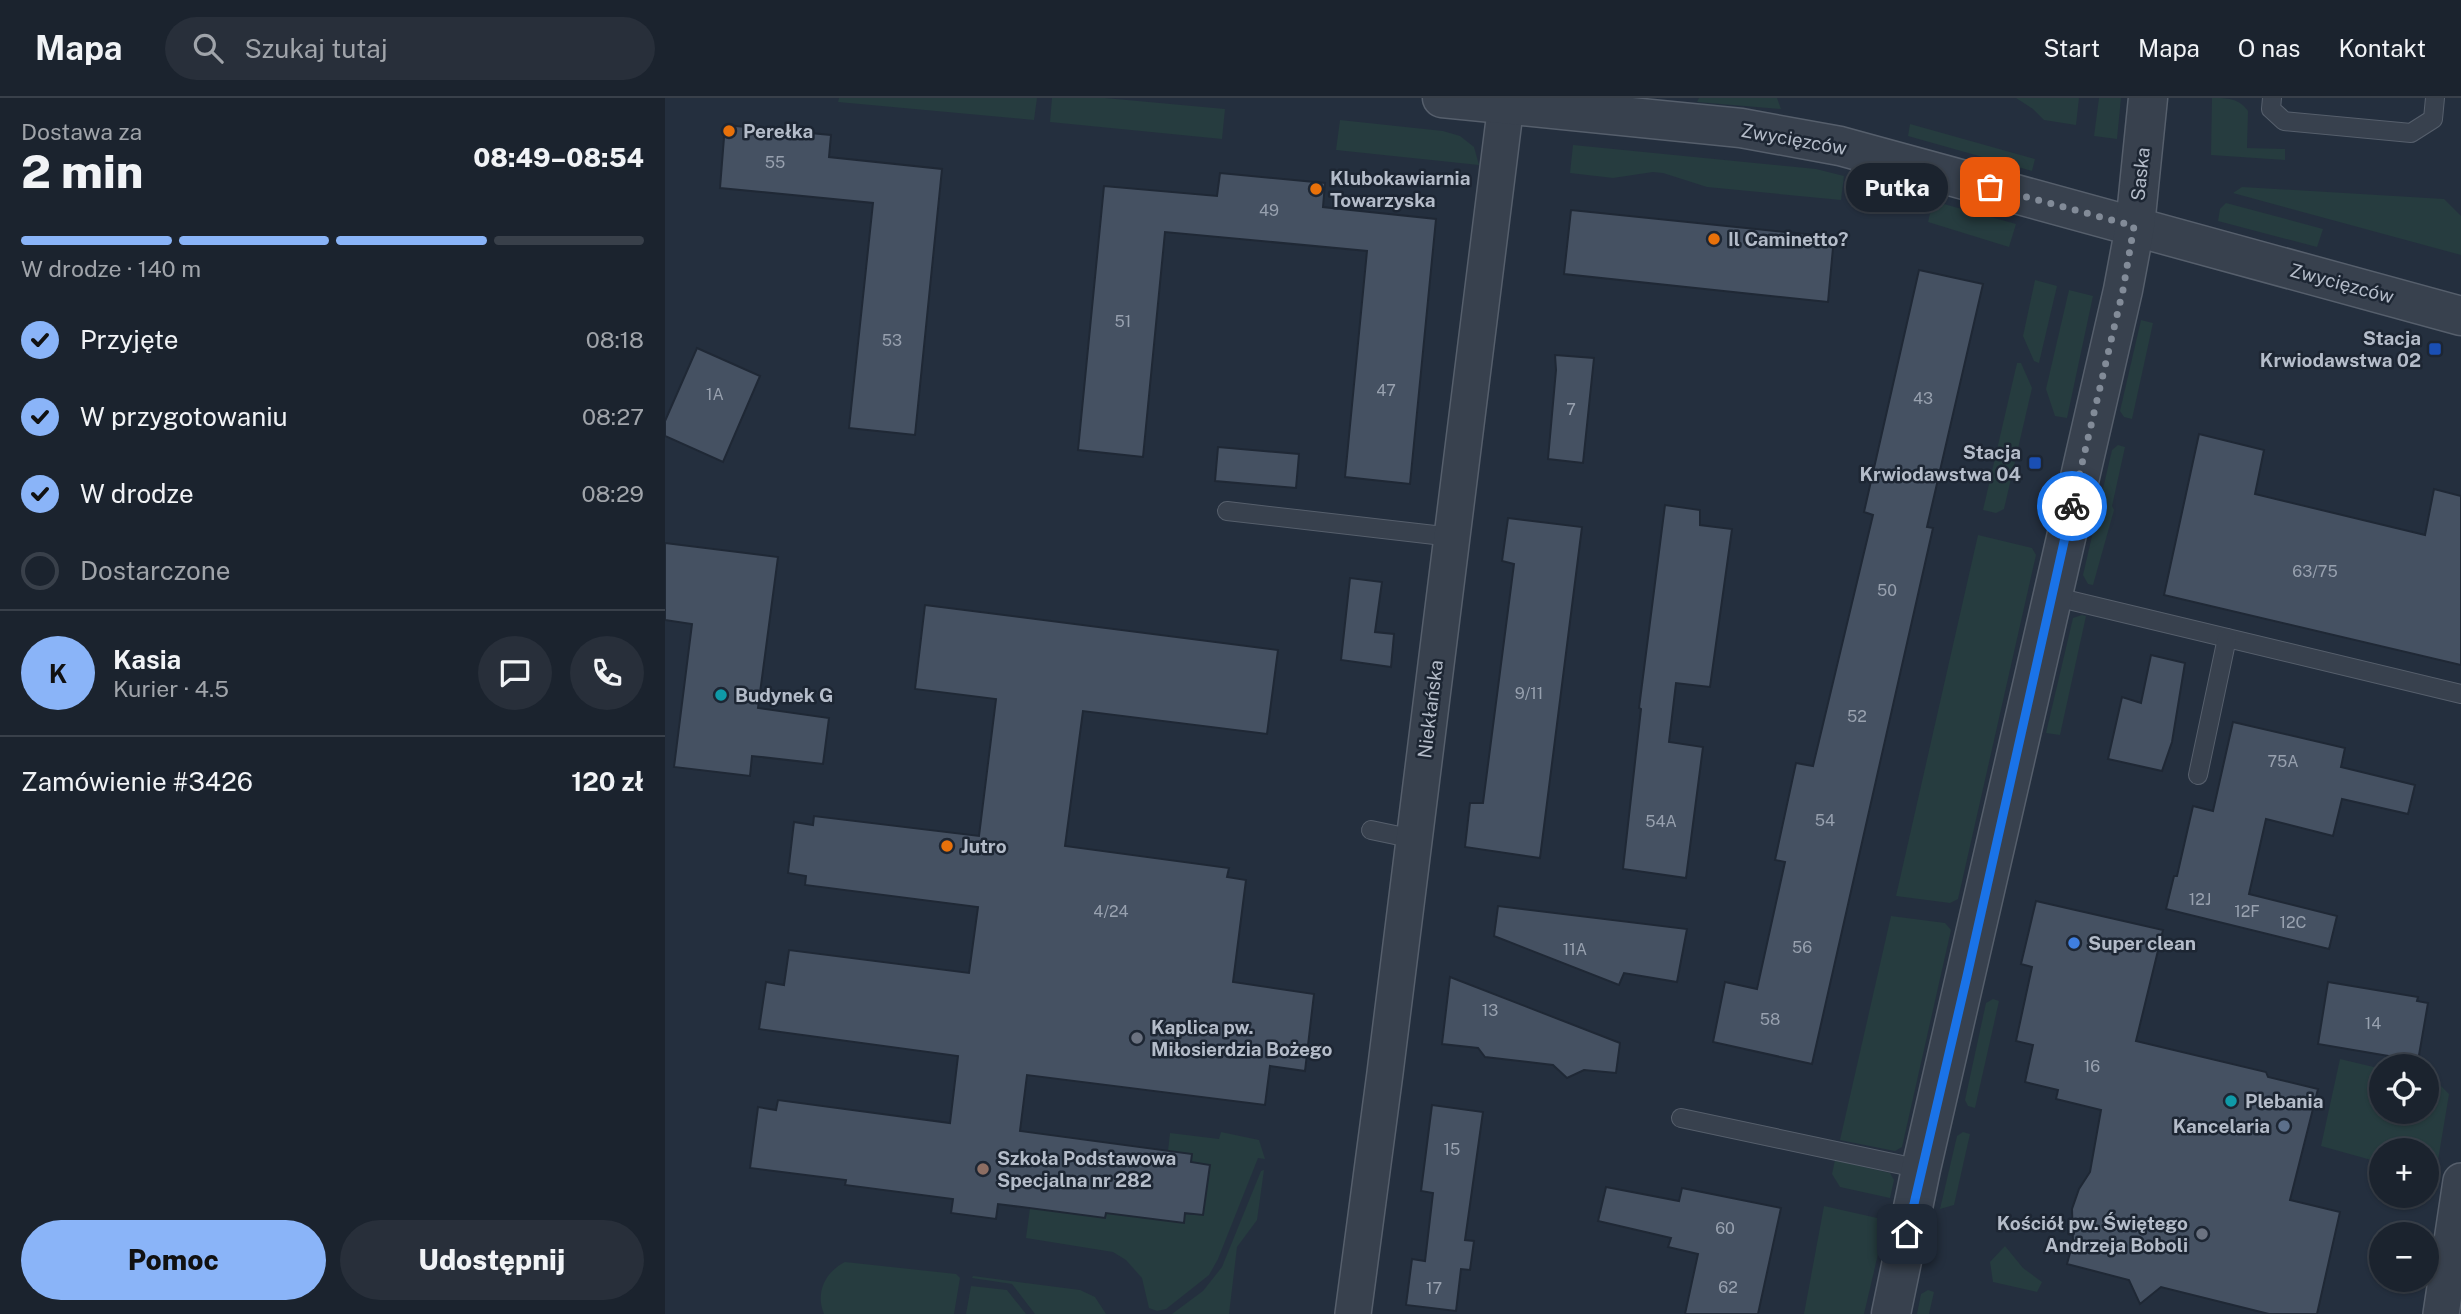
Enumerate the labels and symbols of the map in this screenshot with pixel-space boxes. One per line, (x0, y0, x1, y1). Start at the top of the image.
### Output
street label: Zwycięzców (1739, 119, 1849, 159)
place label: Perełka (743, 120, 813, 142)
marker: Perełka (721, 123, 737, 139)
street label: Saska (2126, 146, 2154, 202)
house number: 55 (765, 153, 785, 172)
pin (1960, 157, 2020, 217)
callout: Putka (1847, 162, 1948, 212)
place label: Klubokawiarnia Towarzyska (1330, 167, 1470, 211)
marker: Klubokawiarnia Towarzyska (1308, 181, 1324, 197)
house number: 49 (1259, 201, 1279, 220)
place label: Il Caminetto? (1728, 228, 1848, 250)
marker: Il Caminetto? (1706, 231, 1722, 247)
street label: Zwycięzców (2287, 259, 2397, 308)
house number: 51 (1115, 312, 1131, 331)
place label: Stacja Krwiodawstwa 02 (2260, 327, 2421, 371)
house number: 53 (882, 331, 902, 350)
marker: Stacja Krwiodawstwa 02 (2427, 341, 2443, 357)
house number: 47 (1376, 381, 1396, 400)
house number: 1A (706, 385, 724, 404)
house number: 43 (1913, 389, 1933, 408)
house number: 7 (1566, 400, 1576, 419)
place label: Stacja Krwiodawstwa 04 (1859, 441, 2021, 485)
marker: Stacja Krwiodawstwa 04 (2027, 455, 2043, 471)
courier (2037, 471, 2107, 541)
house number: 63/75 (2292, 562, 2338, 581)
house number: 50 (1877, 581, 1897, 600)
street label: Niekłańska (1413, 659, 1447, 759)
place label: Budynek G (735, 684, 834, 706)
house number: 9/11 (1515, 684, 1543, 703)
marker: Budynek G (713, 687, 729, 703)
house number: 52 (1847, 707, 1867, 726)
house number: 75A (2267, 752, 2299, 771)
house number: 54 (1815, 811, 1835, 830)
house number: 54A (1645, 812, 1677, 831)
place label: Jutro (961, 835, 1007, 857)
marker: Jutro (939, 838, 955, 854)
house number: 12J (2189, 890, 2211, 909)
house number: 4/24 (1093, 902, 1129, 921)
house number: 12F (2234, 902, 2260, 921)
house number: 12C (2279, 913, 2307, 932)
place label: Super clean (2088, 932, 2196, 954)
marker: Super clean (2066, 935, 2082, 951)
house number: 56 (1792, 938, 1812, 957)
house number: 11A (1563, 940, 1587, 959)
house number: 13 (1482, 1001, 1498, 1020)
house number: 58 (1760, 1010, 1780, 1029)
house number: 14 (2365, 1014, 2381, 1033)
place label: Kaplica pw. Miłosierdzia Bożego (1151, 1016, 1333, 1060)
marker: Kaplica pw. Miłosierdzia Bożego (1129, 1030, 1145, 1046)
house number: 16 (2084, 1057, 2100, 1076)
place label: Plebania (2245, 1090, 2323, 1112)
marker: Plebania (2223, 1093, 2239, 1109)
place label: Kancelaria (2173, 1115, 2270, 1137)
marker: Kancelaria (2276, 1118, 2292, 1134)
house number: 15 (1444, 1140, 1460, 1159)
place label: Szkoła Podstawowa Specjalna nr 282 (997, 1147, 1176, 1191)
marker: Szkoła Podstawowa Specjalna nr 282 (975, 1161, 991, 1177)
pin (1877, 1204, 1937, 1264)
place label: Kościół pw. Świętego Andrzeja Boboli (1997, 1212, 2188, 1256)
house number: 60 (1715, 1219, 1735, 1238)
marker: Kościół pw. Świętego Andrzeja Boboli (2194, 1226, 2210, 1242)
house number: 62 (1718, 1278, 1738, 1297)
house number: 17 (1426, 1279, 1442, 1298)

